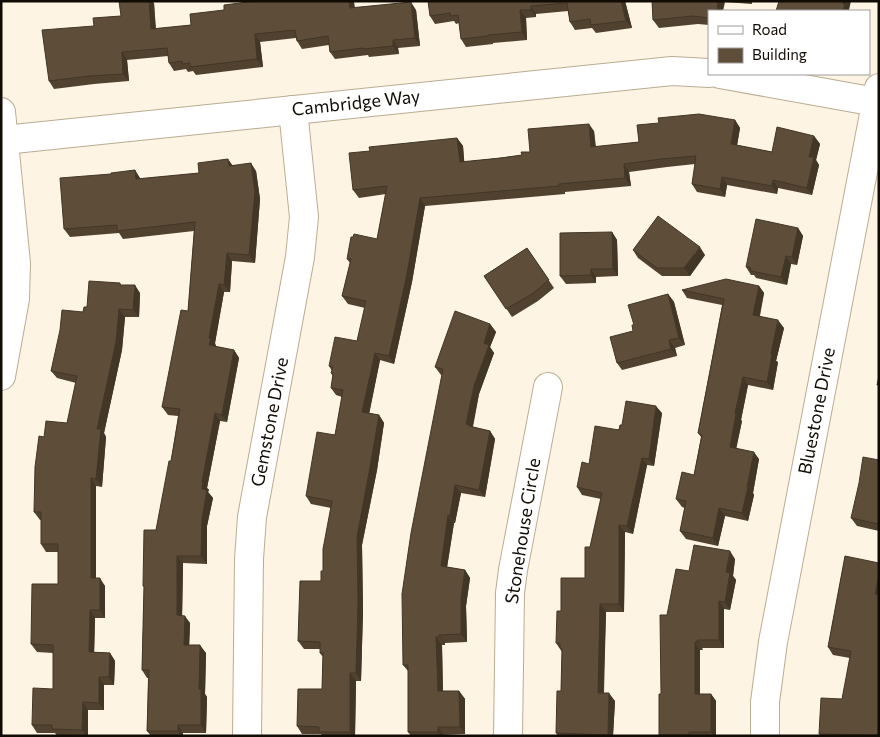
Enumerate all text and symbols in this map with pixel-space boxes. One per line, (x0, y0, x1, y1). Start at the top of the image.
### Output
legend (708, 10, 870, 75)
text: Road (752, 20, 787, 38)
text: Building (752, 45, 807, 63)
street label: Cambridge Way (291, 84, 421, 120)
street label: Bluestone Drive (793, 346, 839, 476)
street label: Gemstone Drive (246, 355, 292, 488)
street label: Stonehouse Circle (500, 456, 544, 605)

